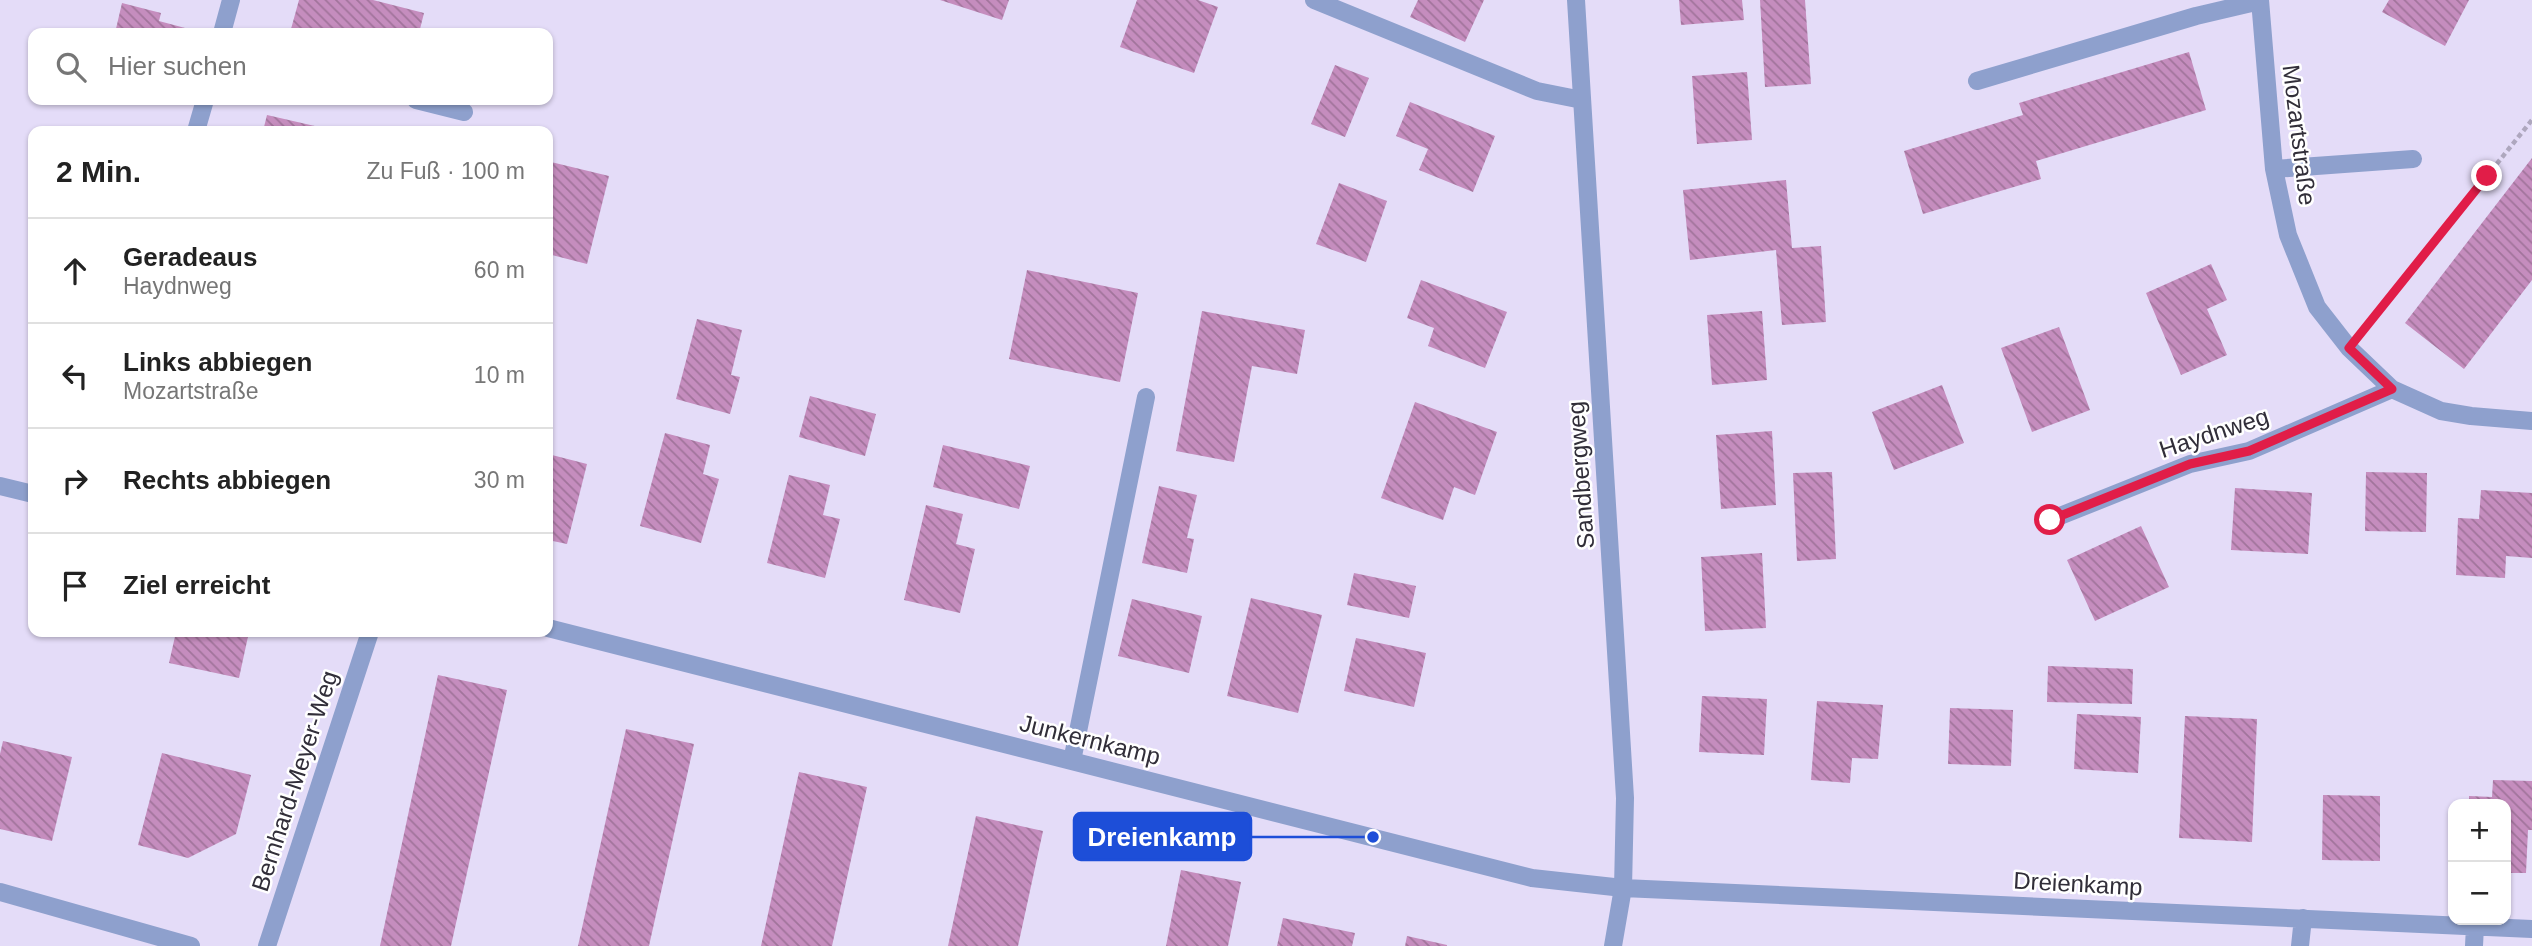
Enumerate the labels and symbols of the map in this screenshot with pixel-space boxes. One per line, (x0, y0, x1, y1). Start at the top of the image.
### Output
street label: Mozartstraße (2277, 63, 2322, 207)
route end (2471, 160, 2502, 191)
street label: Sandbergweg (1562, 400, 1599, 550)
street label: Haydnweg (2156, 402, 2272, 463)
route start (2034, 504, 2065, 535)
street label: Bernhard-Meyer-Weg (246, 667, 343, 895)
street label: Junkernkamp (1017, 709, 1163, 770)
callout: Dreienkamp (1074, 813, 1251, 860)
text: Dreienkamp (1088, 822, 1236, 852)
street label: Dreienkamp (2013, 867, 2143, 900)

